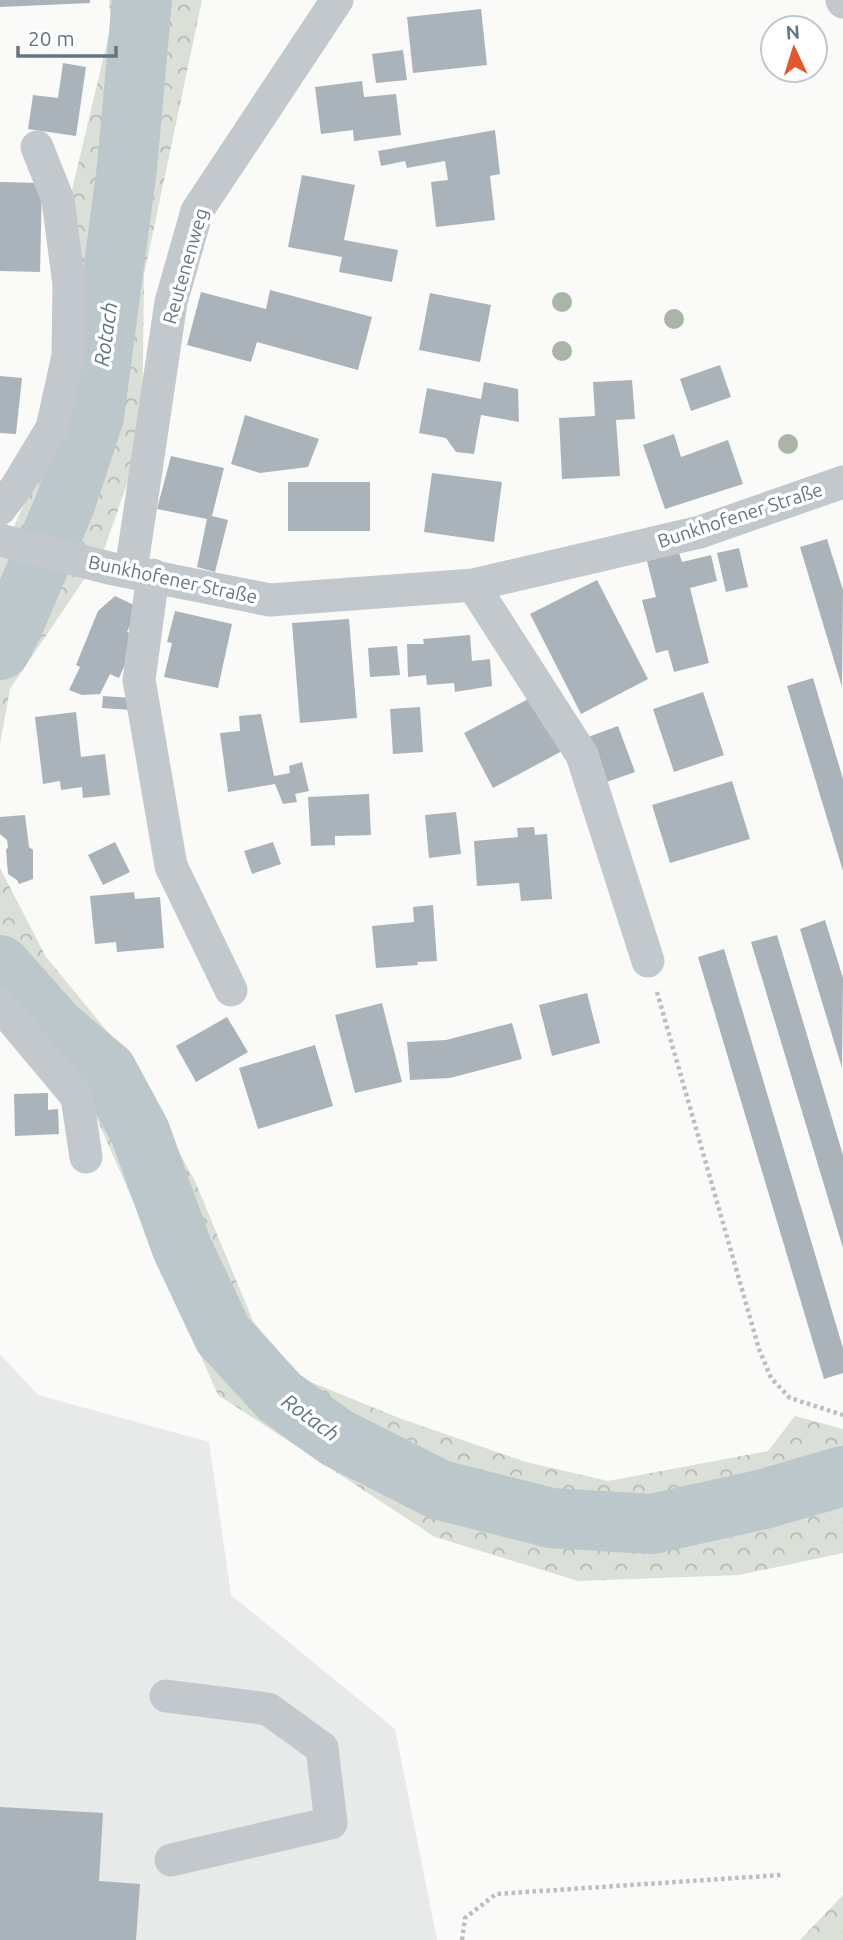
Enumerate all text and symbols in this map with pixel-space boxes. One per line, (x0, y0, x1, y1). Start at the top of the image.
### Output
scale bar (18, 14, 116, 58)
north arrow (759, 14, 829, 84)
text: N (785, 21, 801, 44)
text: 20 m (28, 26, 75, 50)
street label: Reutenenweg (158, 206, 212, 326)
water label: Rotach (89, 300, 121, 368)
street label: Bunkhofener Straße (655, 478, 825, 552)
street label: Bunkhofener Straße (86, 550, 260, 608)
water label: Rotach (278, 1388, 344, 1446)

